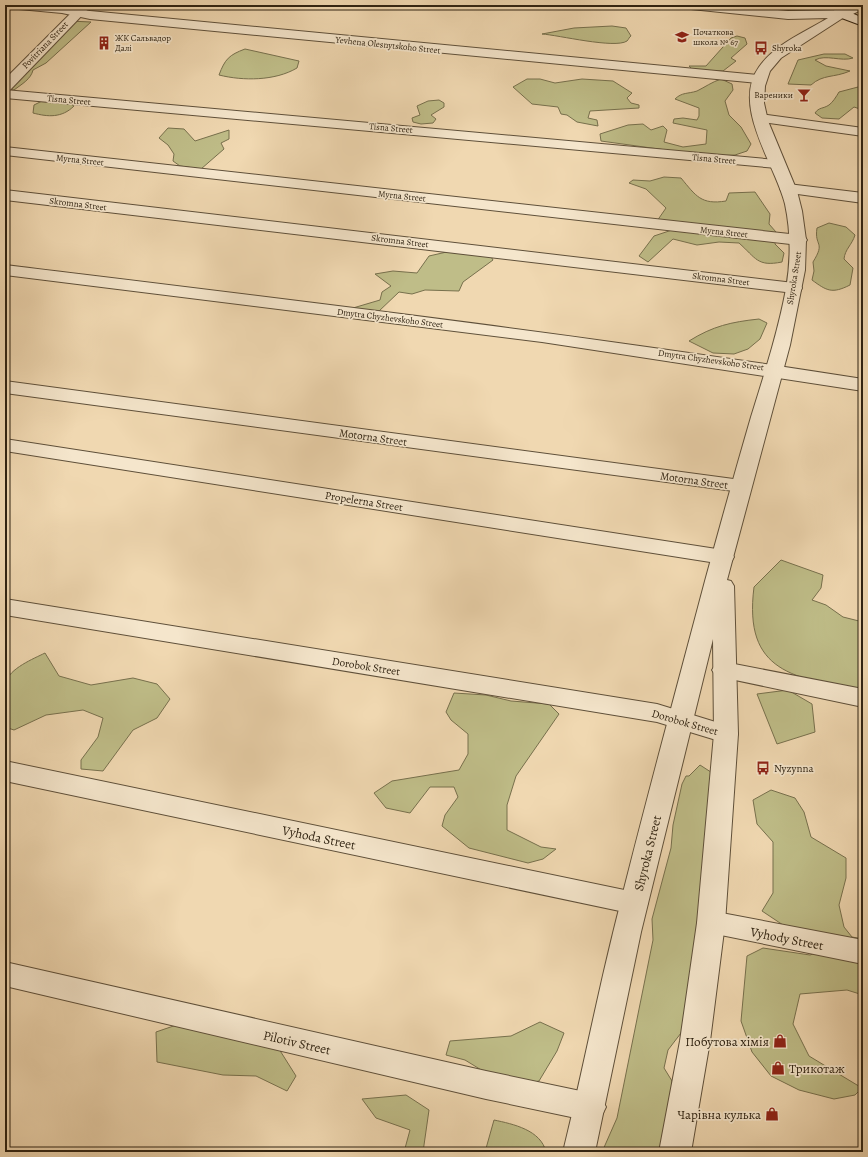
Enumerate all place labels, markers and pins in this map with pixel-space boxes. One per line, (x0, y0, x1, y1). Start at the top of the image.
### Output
place label: Початкова школа № 67 (693, 26, 738, 48)
school or university icon: Початкова школа № 67 (674, 29, 690, 45)
place label: ЖК Сальвадор Далі (115, 32, 171, 54)
building icon: ЖК Сальвадор Далі (96, 35, 112, 51)
bus stop icon: Shyroka (753, 40, 769, 56)
place label: Shyroka (772, 42, 802, 54)
bar icon: Вареники (796, 87, 812, 103)
place label: Вареники (754, 89, 793, 101)
bus stop icon: Nyzynna (755, 760, 771, 776)
place label: Nyzynna (774, 761, 815, 776)
place label: Побутова хімія (685, 1033, 769, 1050)
shop icon: Побутова хімія (772, 1033, 788, 1049)
shop icon: Трикотаж (770, 1060, 786, 1076)
place label: Трикотаж (789, 1060, 845, 1077)
place label: Чарівна кулька (677, 1106, 761, 1123)
shop icon: Чарівна кулька (764, 1106, 780, 1122)

